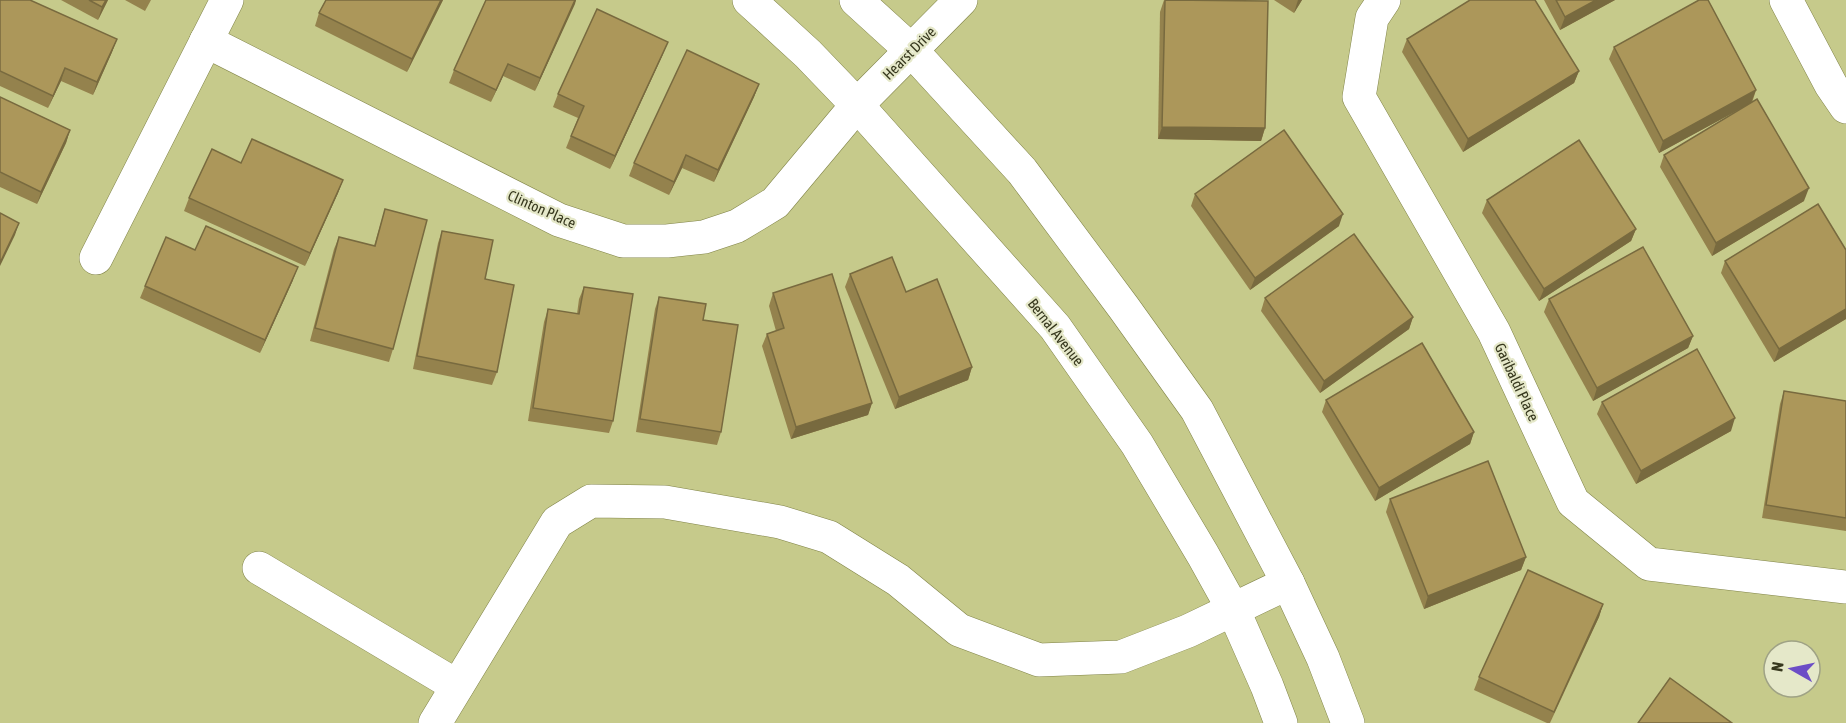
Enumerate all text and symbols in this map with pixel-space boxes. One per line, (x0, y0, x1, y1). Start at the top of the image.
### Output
street label: Hearst Drive (879, 23, 939, 83)
street label: Clinton Place (505, 186, 579, 232)
street label: Bernal Avenue (1025, 295, 1087, 369)
street label: Garibaldi Place (1492, 340, 1543, 424)
north arrow (1762, 639, 1822, 699)
text: N (1768, 661, 1787, 673)

